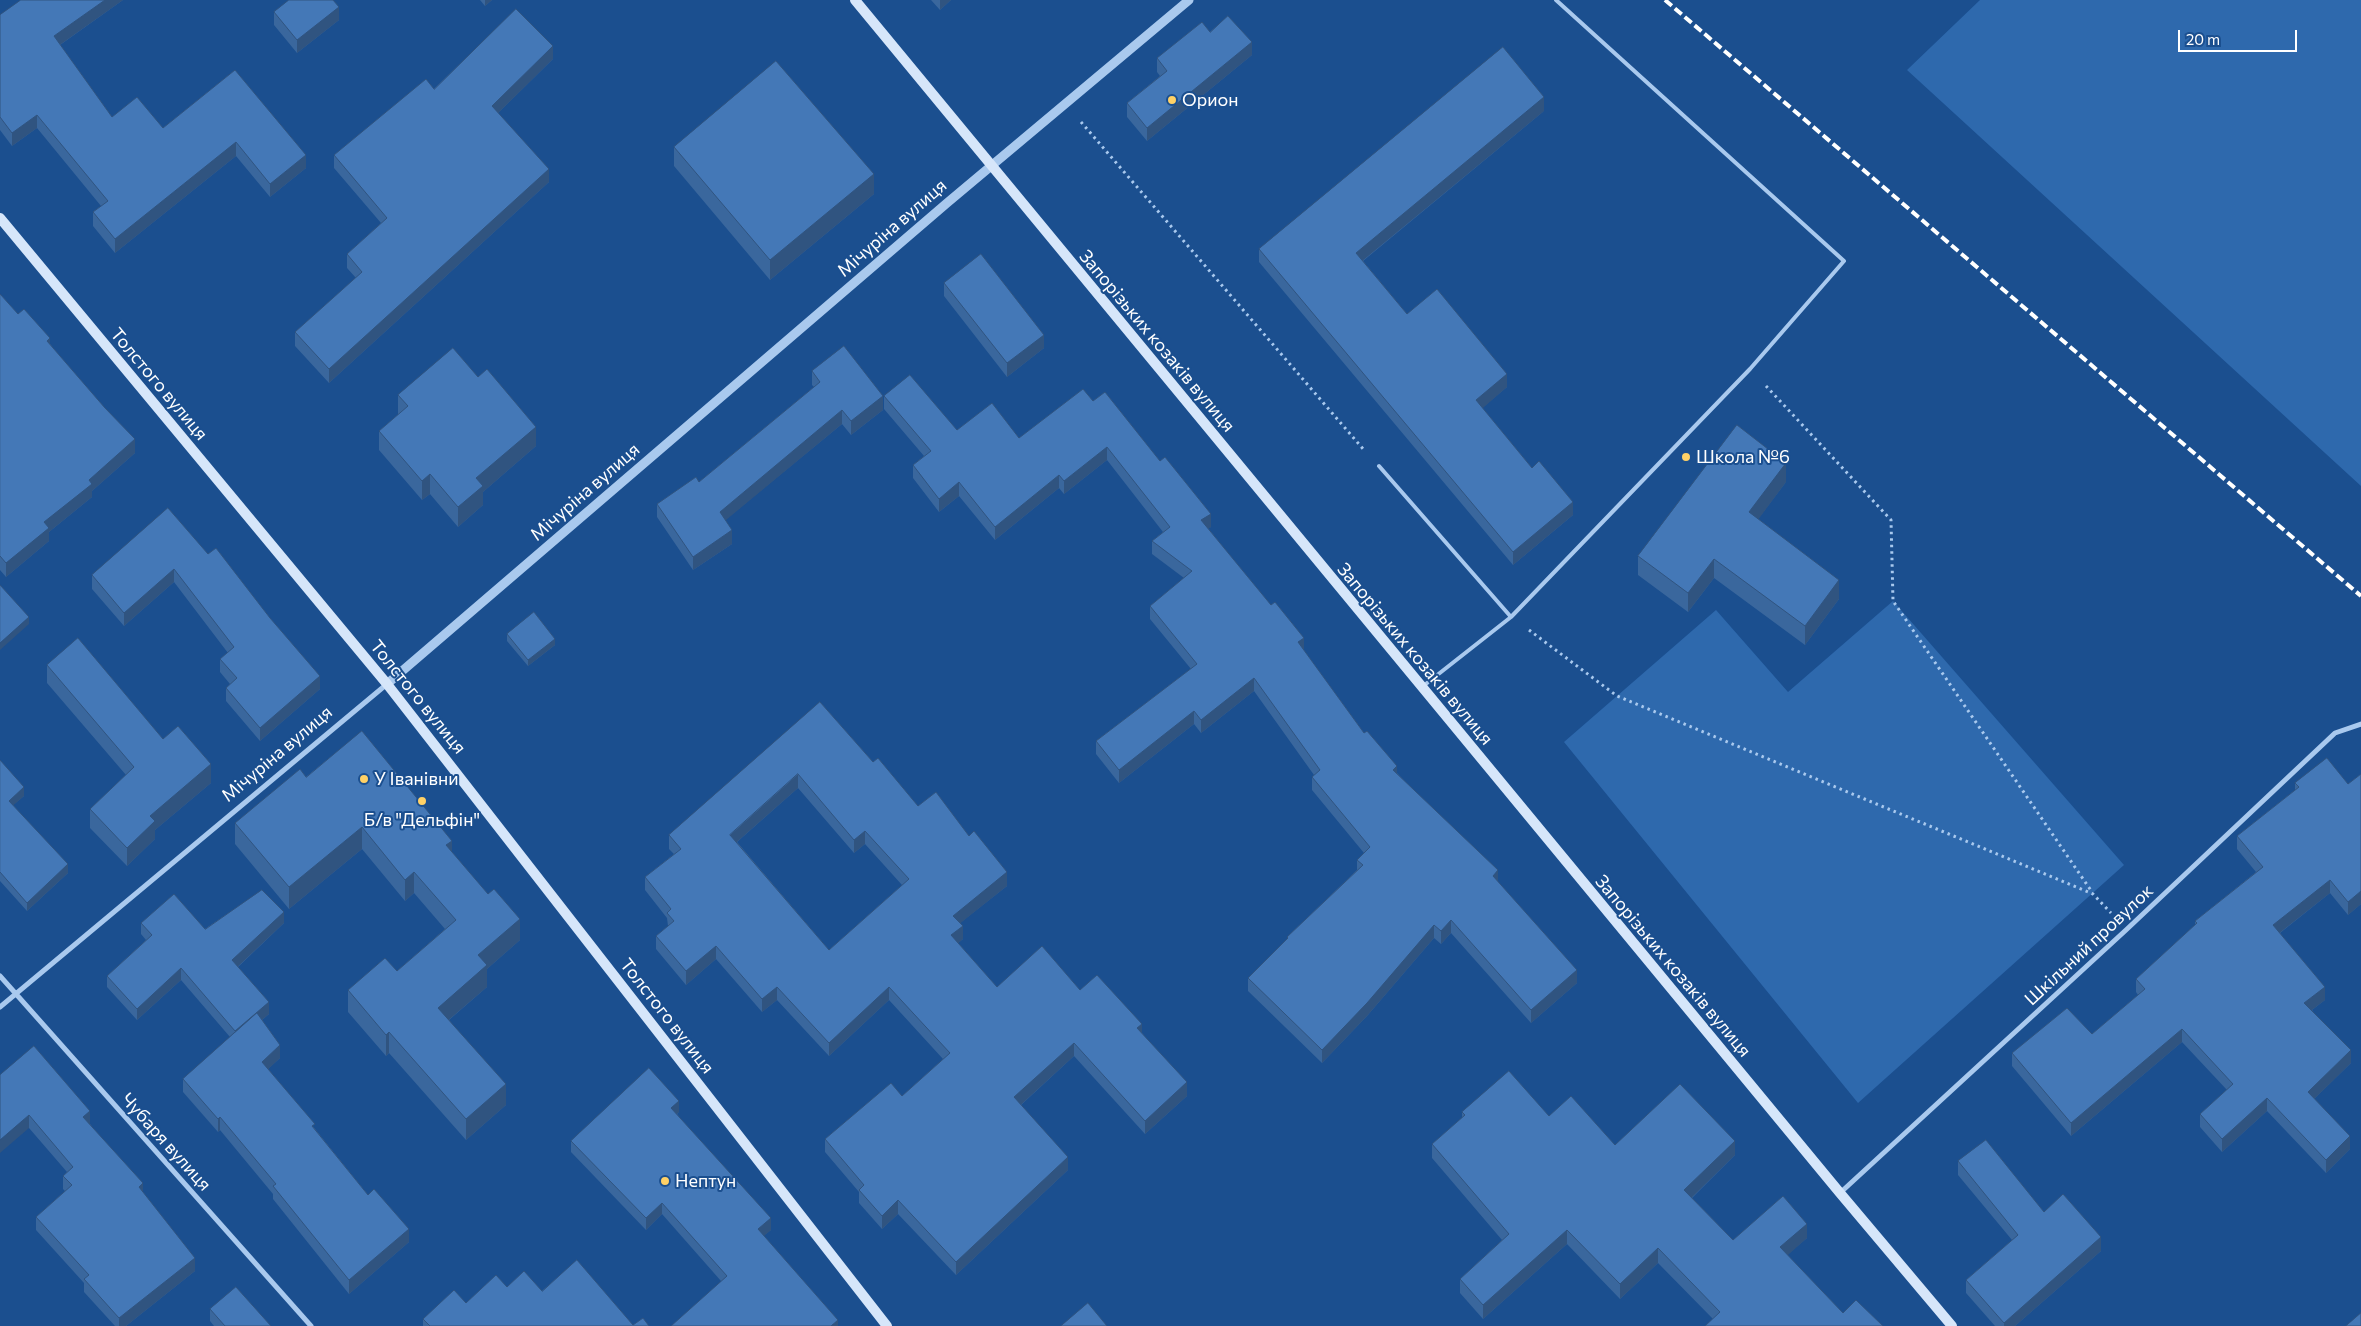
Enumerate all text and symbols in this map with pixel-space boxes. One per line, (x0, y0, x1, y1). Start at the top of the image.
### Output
scale bar (2181, 20, 2300, 52)
text: 20 m (2186, 30, 2220, 48)
place label: Орион (1182, 89, 1239, 111)
marker: Орион (1166, 94, 1178, 106)
street label: Мічуріна вулиця (833, 175, 951, 281)
street label: Запорізьких козаків вулиця (1075, 246, 1239, 436)
street label: Толстого вулиця (106, 323, 212, 445)
street label: Мічуріна вулиця (526, 439, 644, 545)
place label: Школа №6 (1696, 446, 1790, 468)
marker: Школа №6 (1680, 451, 1692, 463)
street label: Запорізьких козаків вулиця (1333, 559, 1497, 749)
street label: Толстого вулиця (366, 636, 470, 758)
street label: Мічуріна вулиця (217, 701, 337, 807)
place label: У Іванівни (374, 768, 459, 790)
marker: У Іванівни (358, 773, 370, 785)
marker: Б/в "Дельфін" (416, 795, 428, 807)
place label: Б/в "Дельфін" (364, 809, 480, 831)
street label: Запорізьких козаків вулиця (1591, 871, 1755, 1061)
street label: Шкільний провулок (2020, 880, 2158, 1010)
street label: Толстого вулиця (615, 954, 719, 1078)
street label: Чубаря вулиця (116, 1089, 216, 1195)
place label: Нептун (675, 1170, 736, 1192)
marker: Нептун (659, 1175, 671, 1187)

